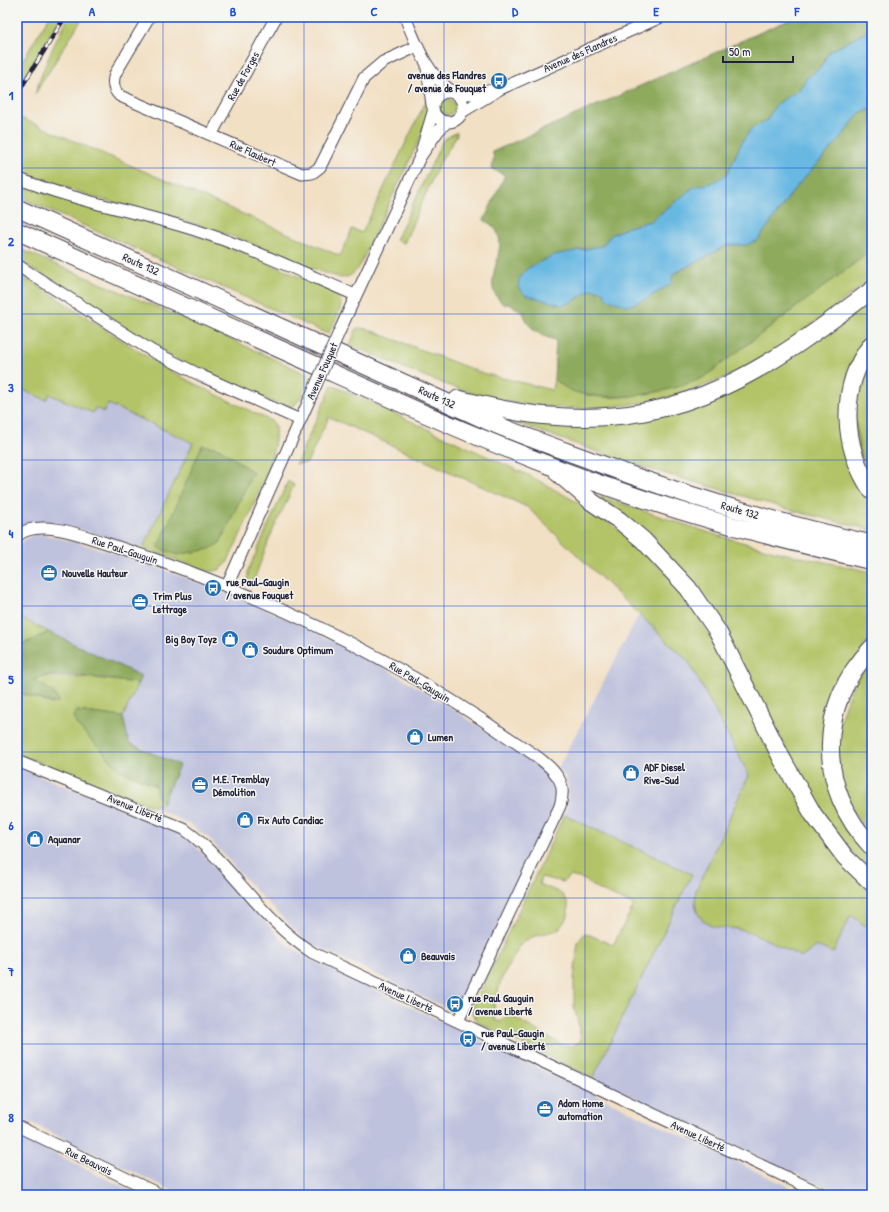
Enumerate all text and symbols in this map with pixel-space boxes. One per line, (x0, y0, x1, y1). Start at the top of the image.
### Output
text: A (89, 2, 96, 20)
text: B (230, 2, 237, 20)
text: C (370, 2, 378, 20)
text: D (512, 2, 519, 20)
text: E (653, 2, 659, 20)
text: F (794, 2, 801, 20)
street label: Avenue des Flandres (541, 30, 619, 76)
scale bar (723, 38, 793, 64)
text: 50 m (729, 43, 750, 60)
street label: Rue de Forges (224, 49, 262, 103)
place label: avenue des Flandres / avenue de Fouquet (408, 68, 487, 96)
bus stop icon: avenue des Flandres / avenue de Fouquet (489, 71, 509, 91)
text: 1 (9, 86, 14, 104)
street label: Rue Flaubert (228, 137, 278, 169)
text: 2 (8, 232, 15, 250)
street label: Route 132 (121, 250, 161, 278)
street label: Avenue Fouquet (303, 340, 341, 402)
text: 3 (8, 378, 14, 396)
street label: Route 132 (417, 383, 457, 411)
street label: Route 132 (720, 498, 760, 522)
text: 4 (9, 524, 14, 542)
street label: Rue Paul-Gauguin (90, 533, 160, 567)
office icon: Nouvelle Hauteur (39, 563, 59, 583)
place label: Nouvelle Hauteur (62, 566, 129, 580)
place label: rue Paul-Gaugin / avenue Fouquet (226, 575, 294, 603)
bus stop icon: rue Paul-Gaugin / avenue Fouquet (203, 578, 223, 598)
place label: Trim Plus Lettrage (152, 589, 192, 617)
office icon: Trim Plus Lettrage (130, 592, 150, 612)
shop icon: Big Boy Toyz (220, 629, 240, 649)
place label: Big Boy Toyz (165, 632, 217, 647)
shop icon: Soudure Optimum (240, 640, 260, 660)
place label: Soudure Optimum (263, 643, 334, 658)
street label: Rue Paul-Gauguin (387, 658, 453, 706)
text: 5 (8, 670, 14, 688)
shop icon: Lumen (405, 727, 425, 747)
place label: Lumen (428, 730, 453, 744)
place label: ADF Diesel Rive-Sud (644, 760, 686, 787)
shop icon: ADF Diesel Rive-Sud (621, 763, 641, 783)
place label: M.E. Tremblay Démolition (213, 772, 270, 799)
office icon: M.E. Tremblay Démolition (190, 775, 210, 795)
street label: Avenue Liberté (105, 791, 165, 826)
shop icon: Fix Auto Candiac (235, 810, 255, 830)
place label: Fix Auto Candiac (257, 813, 324, 827)
text: 6 (8, 816, 14, 834)
shop icon: Aquanar (25, 829, 45, 849)
place label: Aquanar (48, 832, 81, 847)
shop icon: Beauvais (398, 946, 418, 966)
place label: Beauvais (421, 949, 456, 963)
text: 7 (7, 962, 15, 980)
street label: Avenue Liberté (377, 978, 436, 1016)
place label: rue Paul Gauguin / avenue Liberté (468, 991, 534, 1018)
bus stop icon: rue Paul Gauguin / avenue Liberté (445, 994, 465, 1014)
place label: rue Paul-Gaugin / avenue Liberté (481, 1026, 546, 1053)
bus stop icon: rue Paul-Gaugin / avenue Liberté (458, 1029, 478, 1049)
place label: Adom Home automation (558, 1096, 604, 1123)
office icon: Adom Home automation (535, 1099, 555, 1119)
text: 8 (8, 1108, 14, 1126)
street label: Avenue Liberté (669, 1117, 728, 1155)
street label: Rue Beauvais (63, 1144, 115, 1178)

